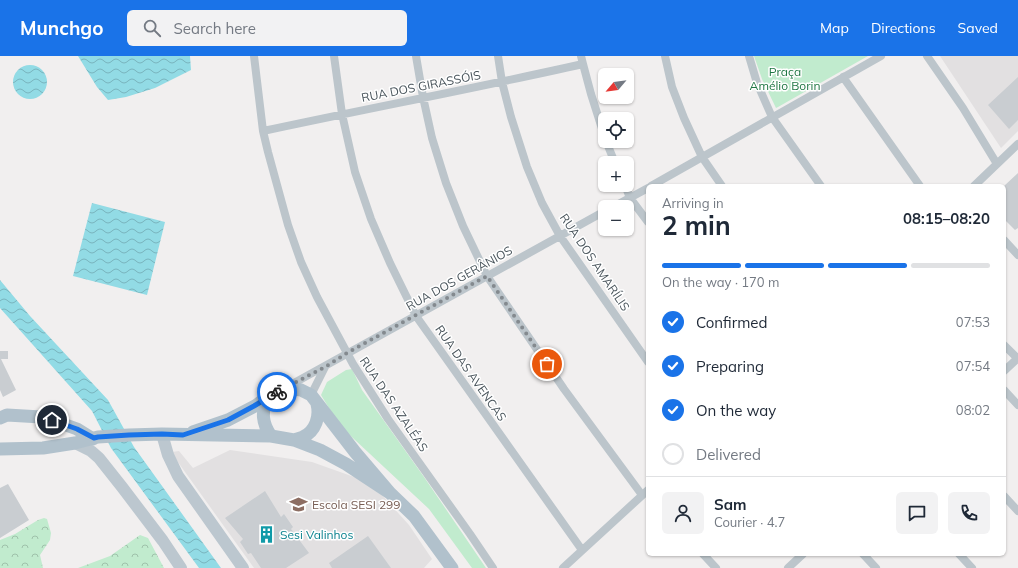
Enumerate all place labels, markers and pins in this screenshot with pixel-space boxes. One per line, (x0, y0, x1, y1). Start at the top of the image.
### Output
pin (530, 347, 564, 381)
pin (35, 403, 69, 437)
school or university icon: Escola SESI 299 (289, 494, 309, 514)
place label: Escola SESI 299 (312, 497, 401, 512)
building icon: Sesi Valinhos (257, 524, 277, 544)
place label: Sesi Valinhos (280, 527, 353, 542)

